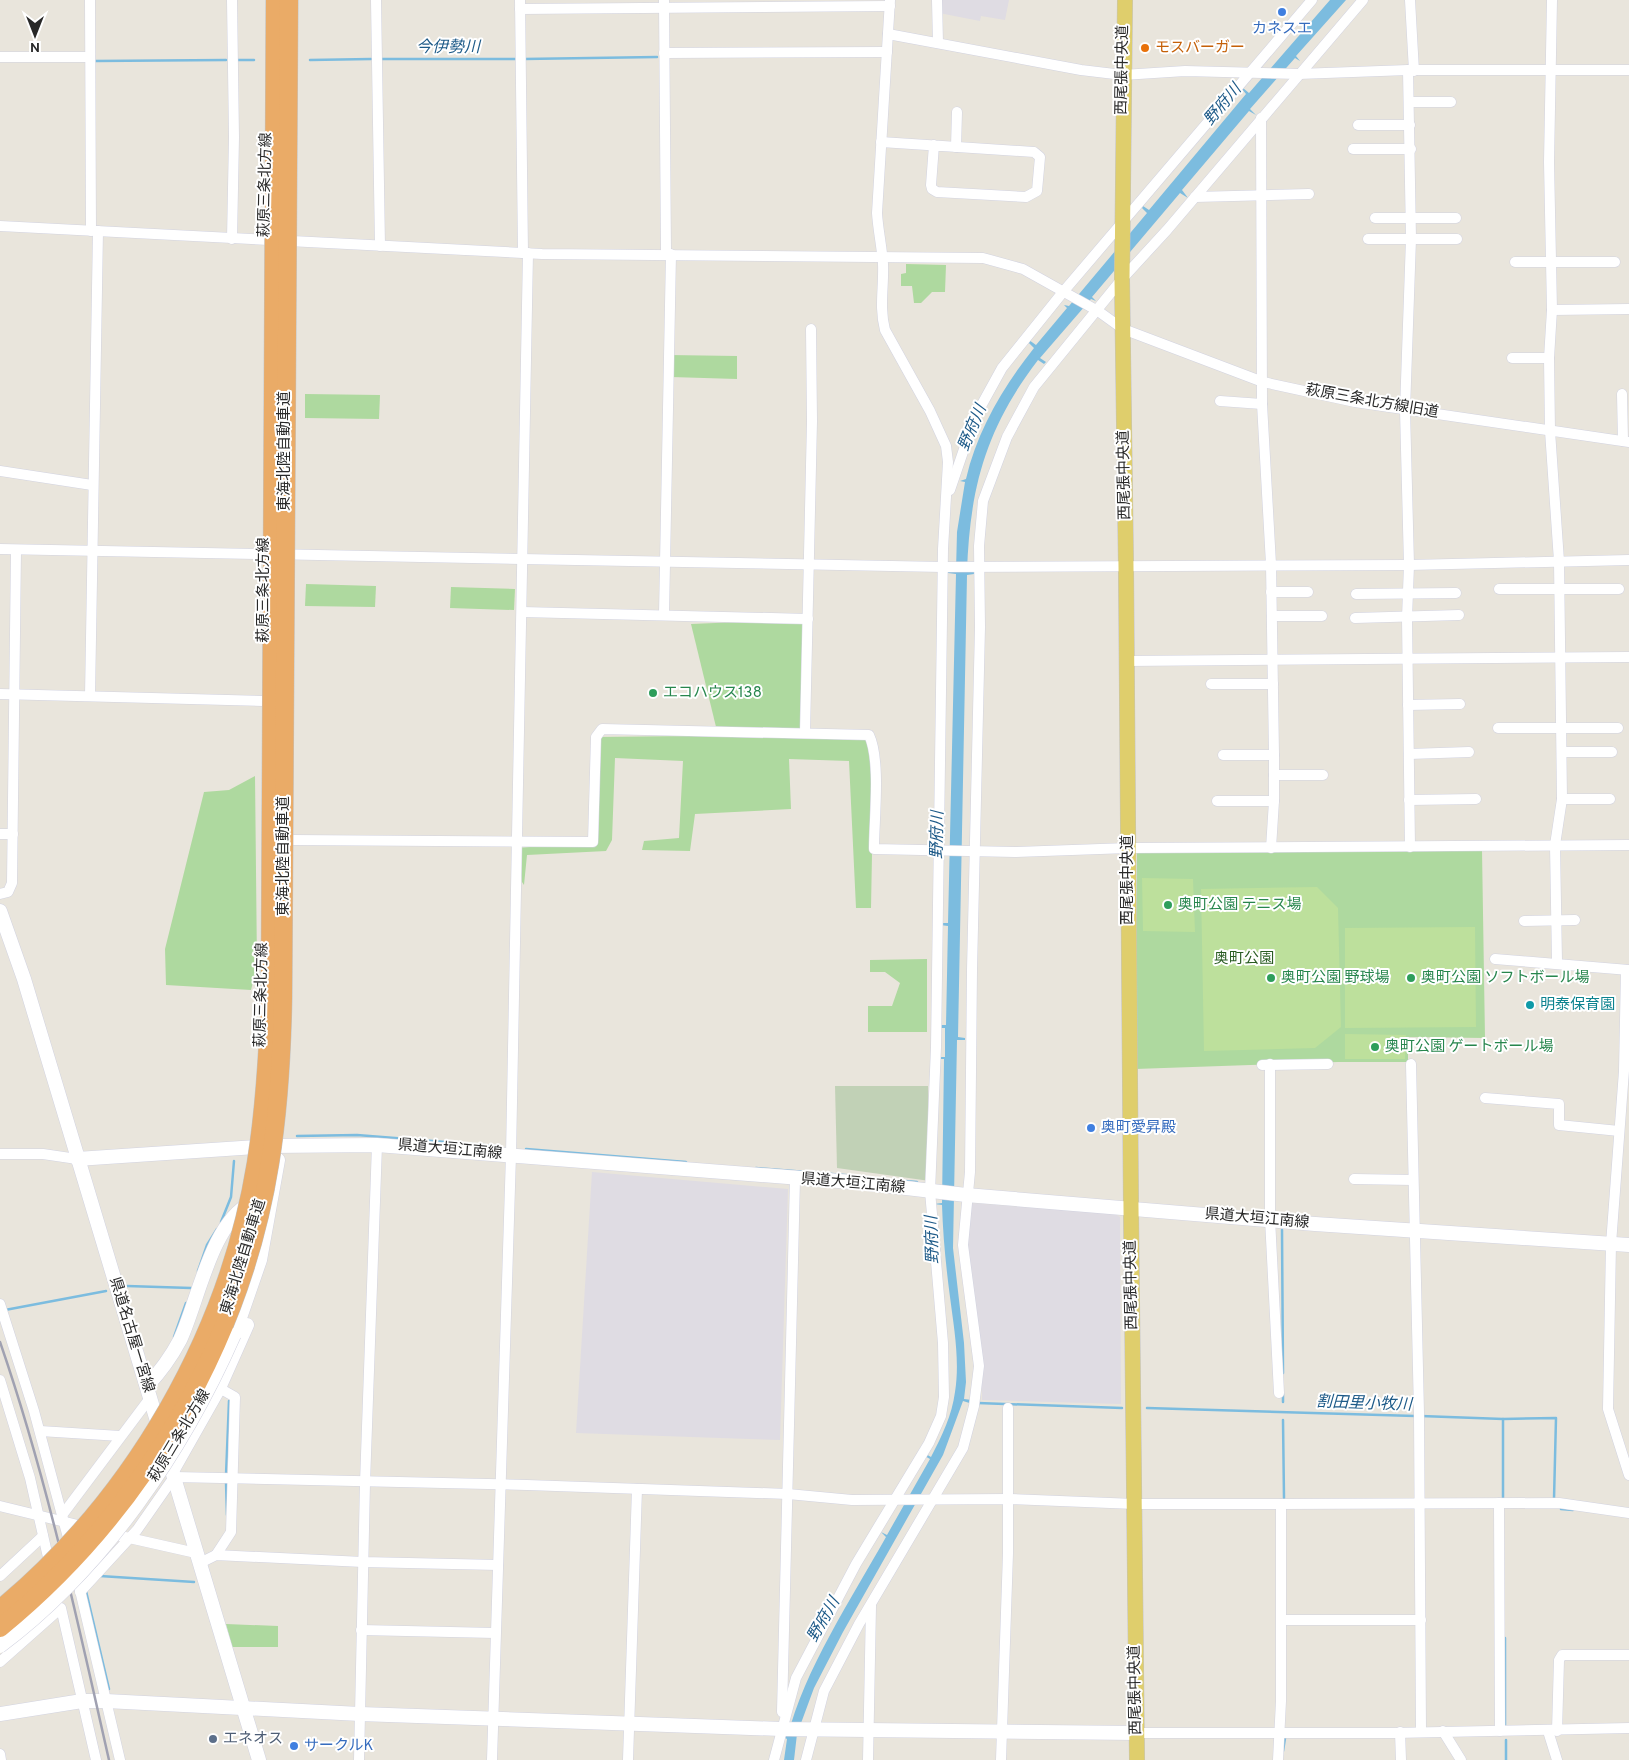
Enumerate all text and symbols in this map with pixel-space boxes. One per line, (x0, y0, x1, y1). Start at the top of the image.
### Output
marker: カネスエ (1276, 6, 1288, 18)
north arrow (10, 10, 60, 60)
place label: カネスエ (1252, 20, 1312, 39)
street label: 西尾張中央道 (1113, 25, 1133, 115)
text: N (30, 38, 40, 55)
water label: 今伊勢川 (416, 38, 482, 58)
place label: モスバーガー (1155, 39, 1245, 58)
marker: モスバーガー (1139, 42, 1151, 54)
water label: 野府川 (1200, 79, 1247, 130)
street label: 萩原三条北方線 (255, 132, 276, 238)
street label: 萩原三条北方線旧道 (1304, 380, 1440, 423)
street label: 東海北陸自動車道 (275, 391, 295, 511)
water label: 野府川 (954, 400, 992, 454)
street label: 西尾張中央道 (1115, 430, 1135, 520)
street label: 萩原三条北方線 (254, 537, 274, 643)
place label: エコハウス138 (663, 684, 762, 703)
marker: エコハウス138 (647, 687, 659, 699)
street label: 東海北陸自動車道 (274, 796, 294, 916)
water label: 野府川 (928, 809, 948, 859)
street label: 西尾張中央道 (1119, 835, 1138, 925)
place label: 奥町公園 テニス場 (1178, 896, 1302, 915)
marker: 奥町公園 テニス場 (1162, 899, 1174, 911)
street label: 萩原三条北方線 (251, 942, 272, 1048)
park label: 奥町公園 (1214, 950, 1274, 969)
place label: 奥町公園 野球場 (1281, 969, 1390, 988)
place label: 奥町公園 ソフトボール場 (1421, 969, 1590, 988)
marker: 奥町公園 野球場 (1265, 972, 1277, 984)
marker: 奥町公園 ソフトボール場 (1405, 972, 1417, 984)
place label: 明泰保育園 (1540, 996, 1615, 1015)
marker: 明泰保育園 (1524, 999, 1536, 1011)
place label: 奥町公園 ゲートボール場 (1385, 1038, 1554, 1057)
marker: 奥町公園 ゲートボール場 (1369, 1041, 1381, 1053)
place label: 奥町愛昇殿 (1101, 1119, 1176, 1138)
marker: 奥町愛昇殿 (1085, 1122, 1097, 1134)
street label: 県道大垣江南線 (397, 1136, 503, 1164)
street label: 県道大垣江南線 (800, 1170, 906, 1198)
street label: 東海北陸自動車道 (216, 1197, 271, 1317)
street label: 県道大垣江南線 (1204, 1205, 1310, 1233)
water label: 野府川 (922, 1214, 944, 1264)
street label: 西尾張中央道 (1122, 1240, 1142, 1330)
street label: 県道名古屋一宮線 (104, 1275, 158, 1395)
street label: 萩原三条北方線 (144, 1386, 215, 1486)
water label: 割田里小牧川 (1316, 1392, 1414, 1416)
water label: 野府川 (803, 1592, 846, 1646)
street label: 西尾張中央道 (1126, 1645, 1146, 1735)
place label: エネオス (223, 1730, 283, 1749)
marker: エネオス (207, 1733, 219, 1745)
place label: サークルK (304, 1737, 374, 1756)
marker: サークルK (288, 1740, 300, 1752)

